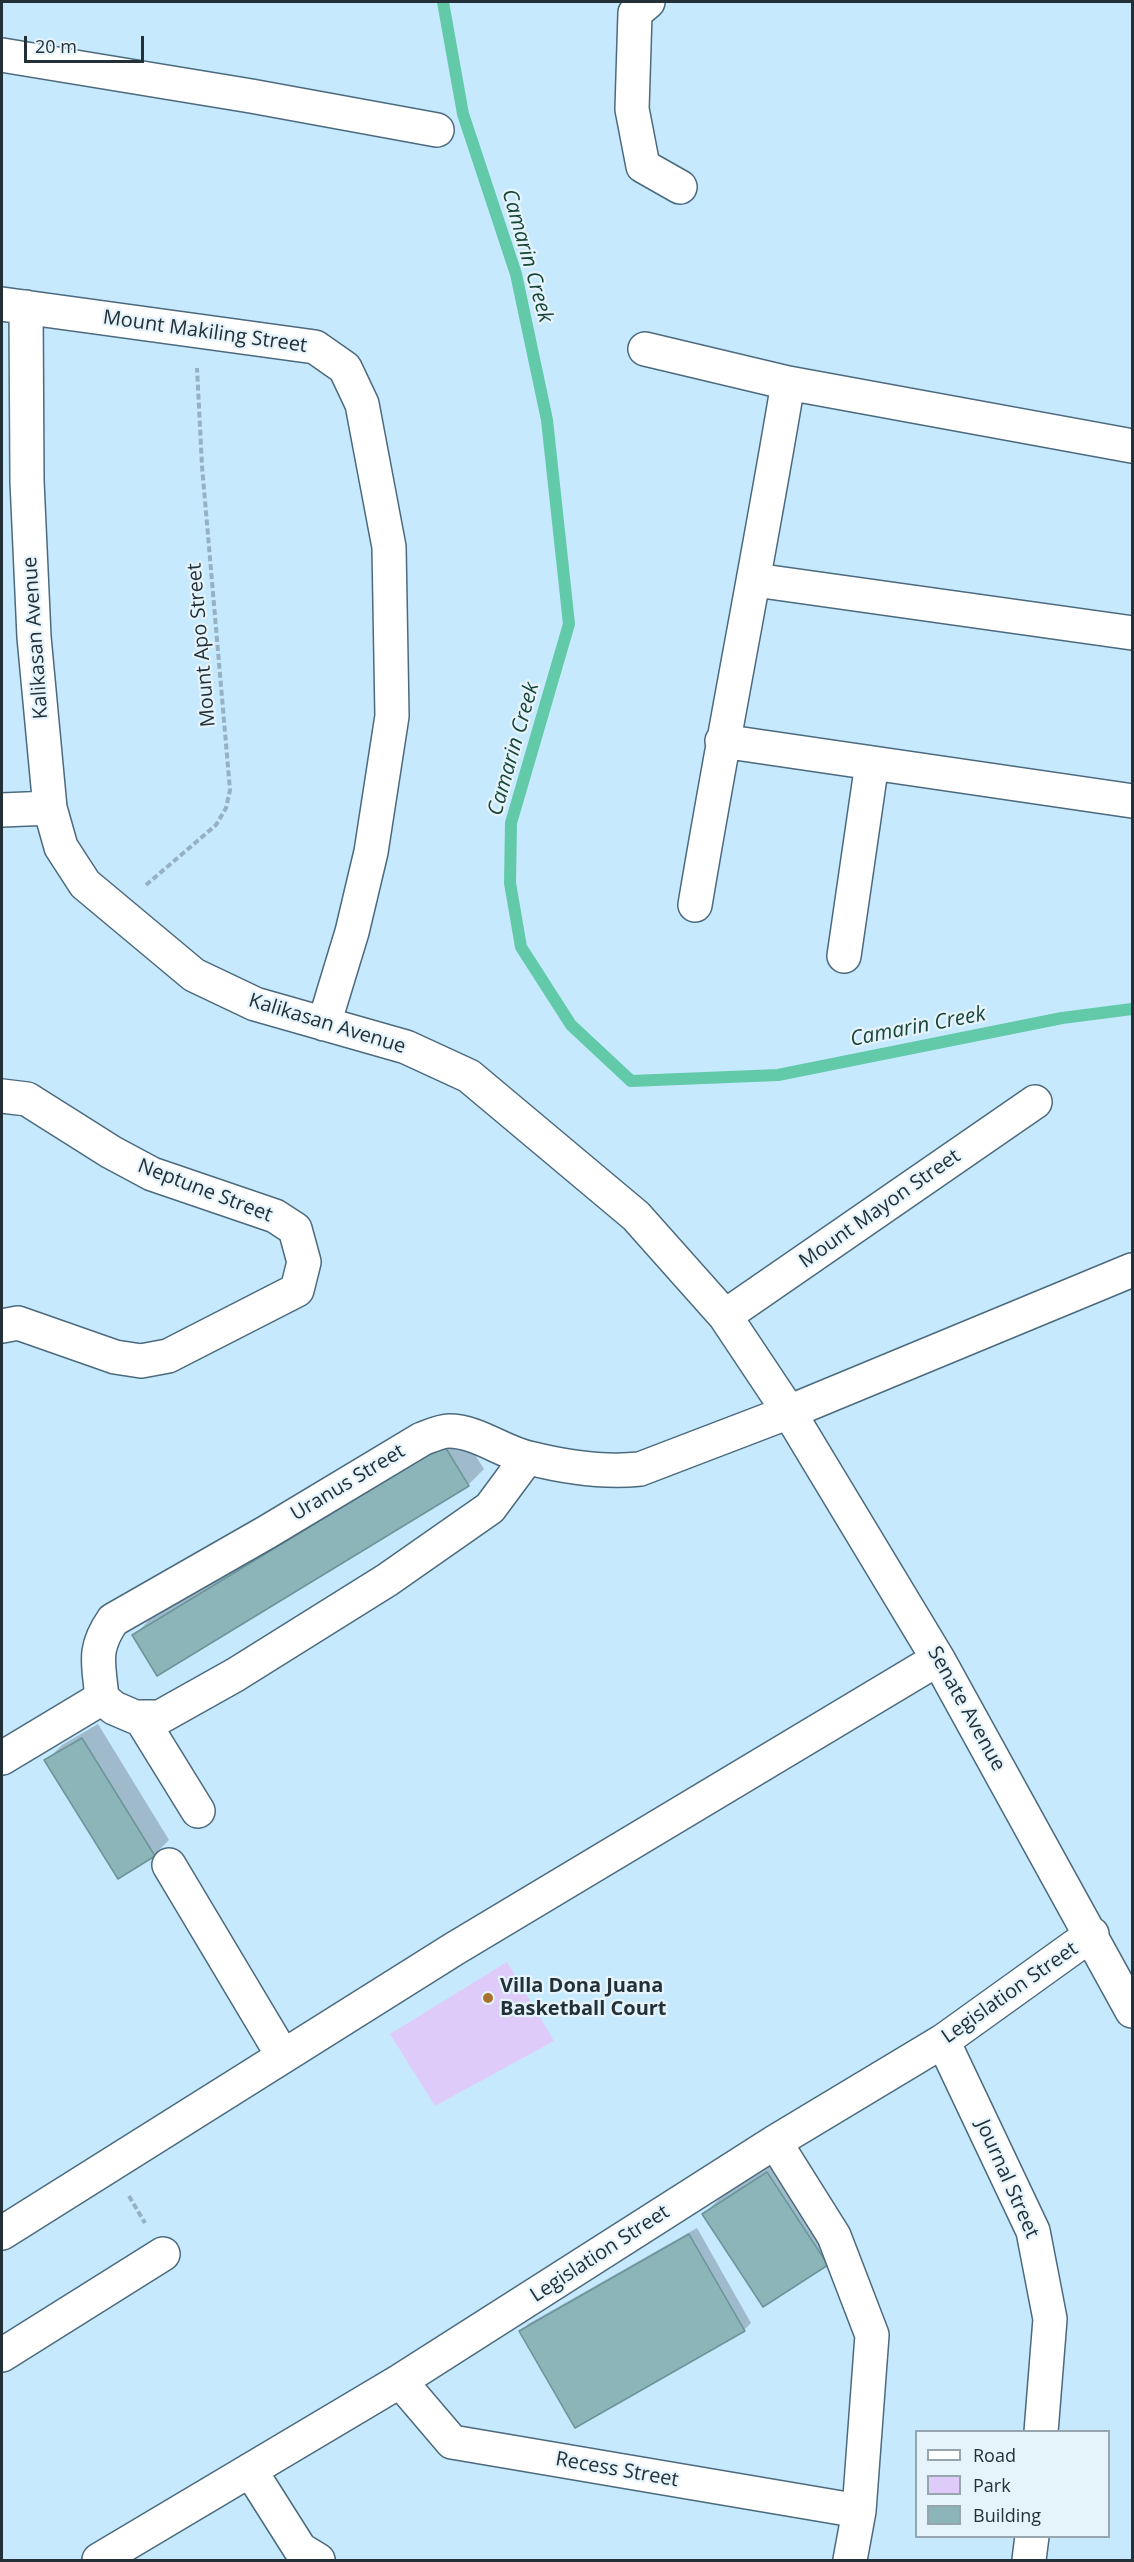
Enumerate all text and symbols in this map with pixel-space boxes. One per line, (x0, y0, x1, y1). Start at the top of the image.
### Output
scale bar (27, 24, 147, 62)
text: 20 m (35, 34, 77, 58)
water label: Camarin Creek (496, 187, 558, 325)
street label: Mount Makiling Street (101, 306, 309, 358)
street label: Kalikasan Avenue (18, 556, 54, 720)
street label: Mount Apo Street (183, 562, 221, 728)
water label: Camarin Creek (483, 680, 545, 818)
street label: Kalikasan Avenue (246, 989, 408, 1059)
water label: Camarin Creek (848, 1002, 988, 1052)
street label: Mount Mayon Street (795, 1144, 965, 1274)
street label: Neptune Street (134, 1154, 276, 1228)
street label: Uranus Street (287, 1439, 409, 1527)
street label: Senate Avenue (922, 1643, 1010, 1775)
street label: Legislation Street (937, 1937, 1083, 2049)
place label: Villa Dona Juana Basketball Court (500, 1974, 667, 2021)
marker: Villa Dona Juana Basketball Court (481, 1991, 495, 2005)
street label: Journal Street (970, 2116, 1044, 2242)
street label: Legislation Street (526, 2200, 674, 2308)
legend (915, 2430, 1110, 2538)
text: Road (973, 2443, 1016, 2467)
street label: Recess Street (554, 2447, 680, 2493)
text: Park (973, 2473, 1011, 2497)
text: Building (973, 2503, 1041, 2527)

